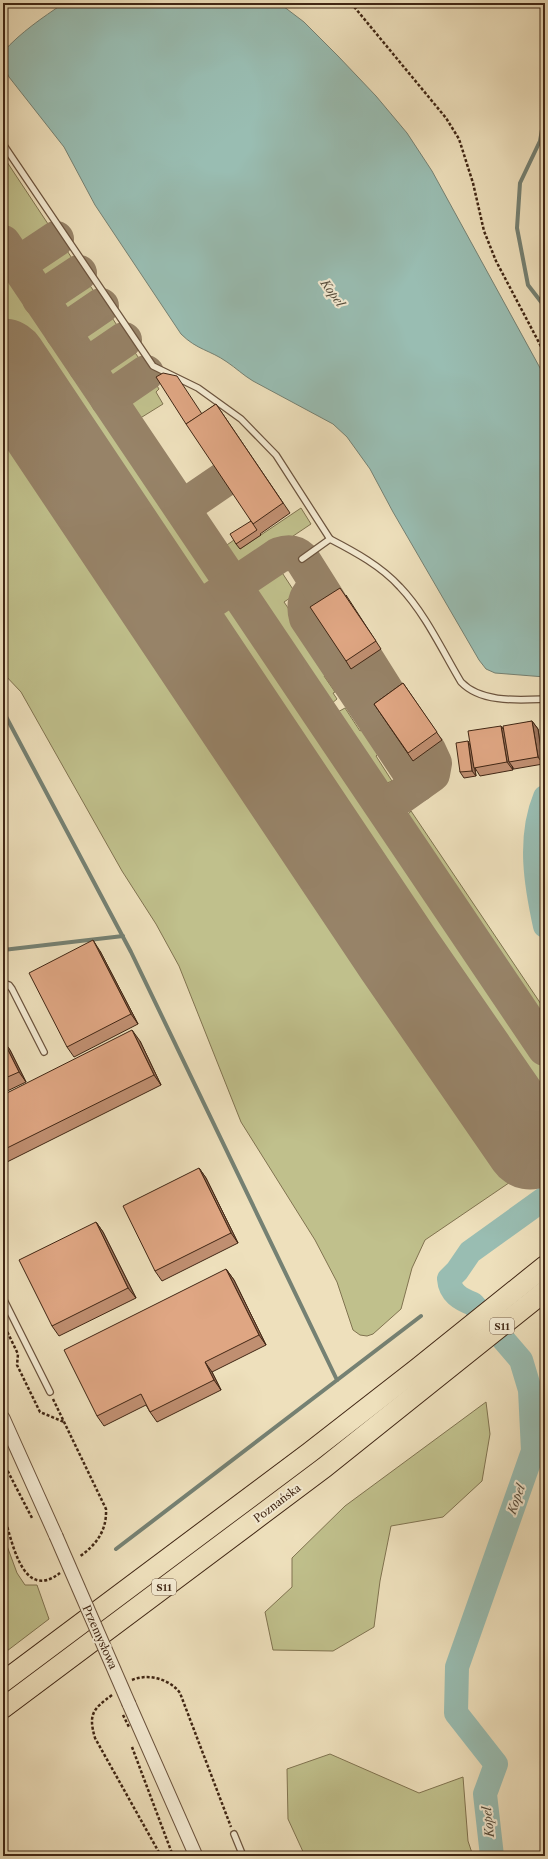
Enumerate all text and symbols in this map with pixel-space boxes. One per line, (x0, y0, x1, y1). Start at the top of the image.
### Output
water label: Kopel (317, 275, 349, 311)
road number: S11 (490, 1318, 514, 1334)
street label: Poznańska (251, 1481, 304, 1525)
water label: Kopel (504, 1481, 528, 1517)
road number: S11 (152, 1579, 176, 1595)
street label: Przemysłowa (80, 1603, 120, 1671)
water label: Kopel (479, 1805, 497, 1839)

